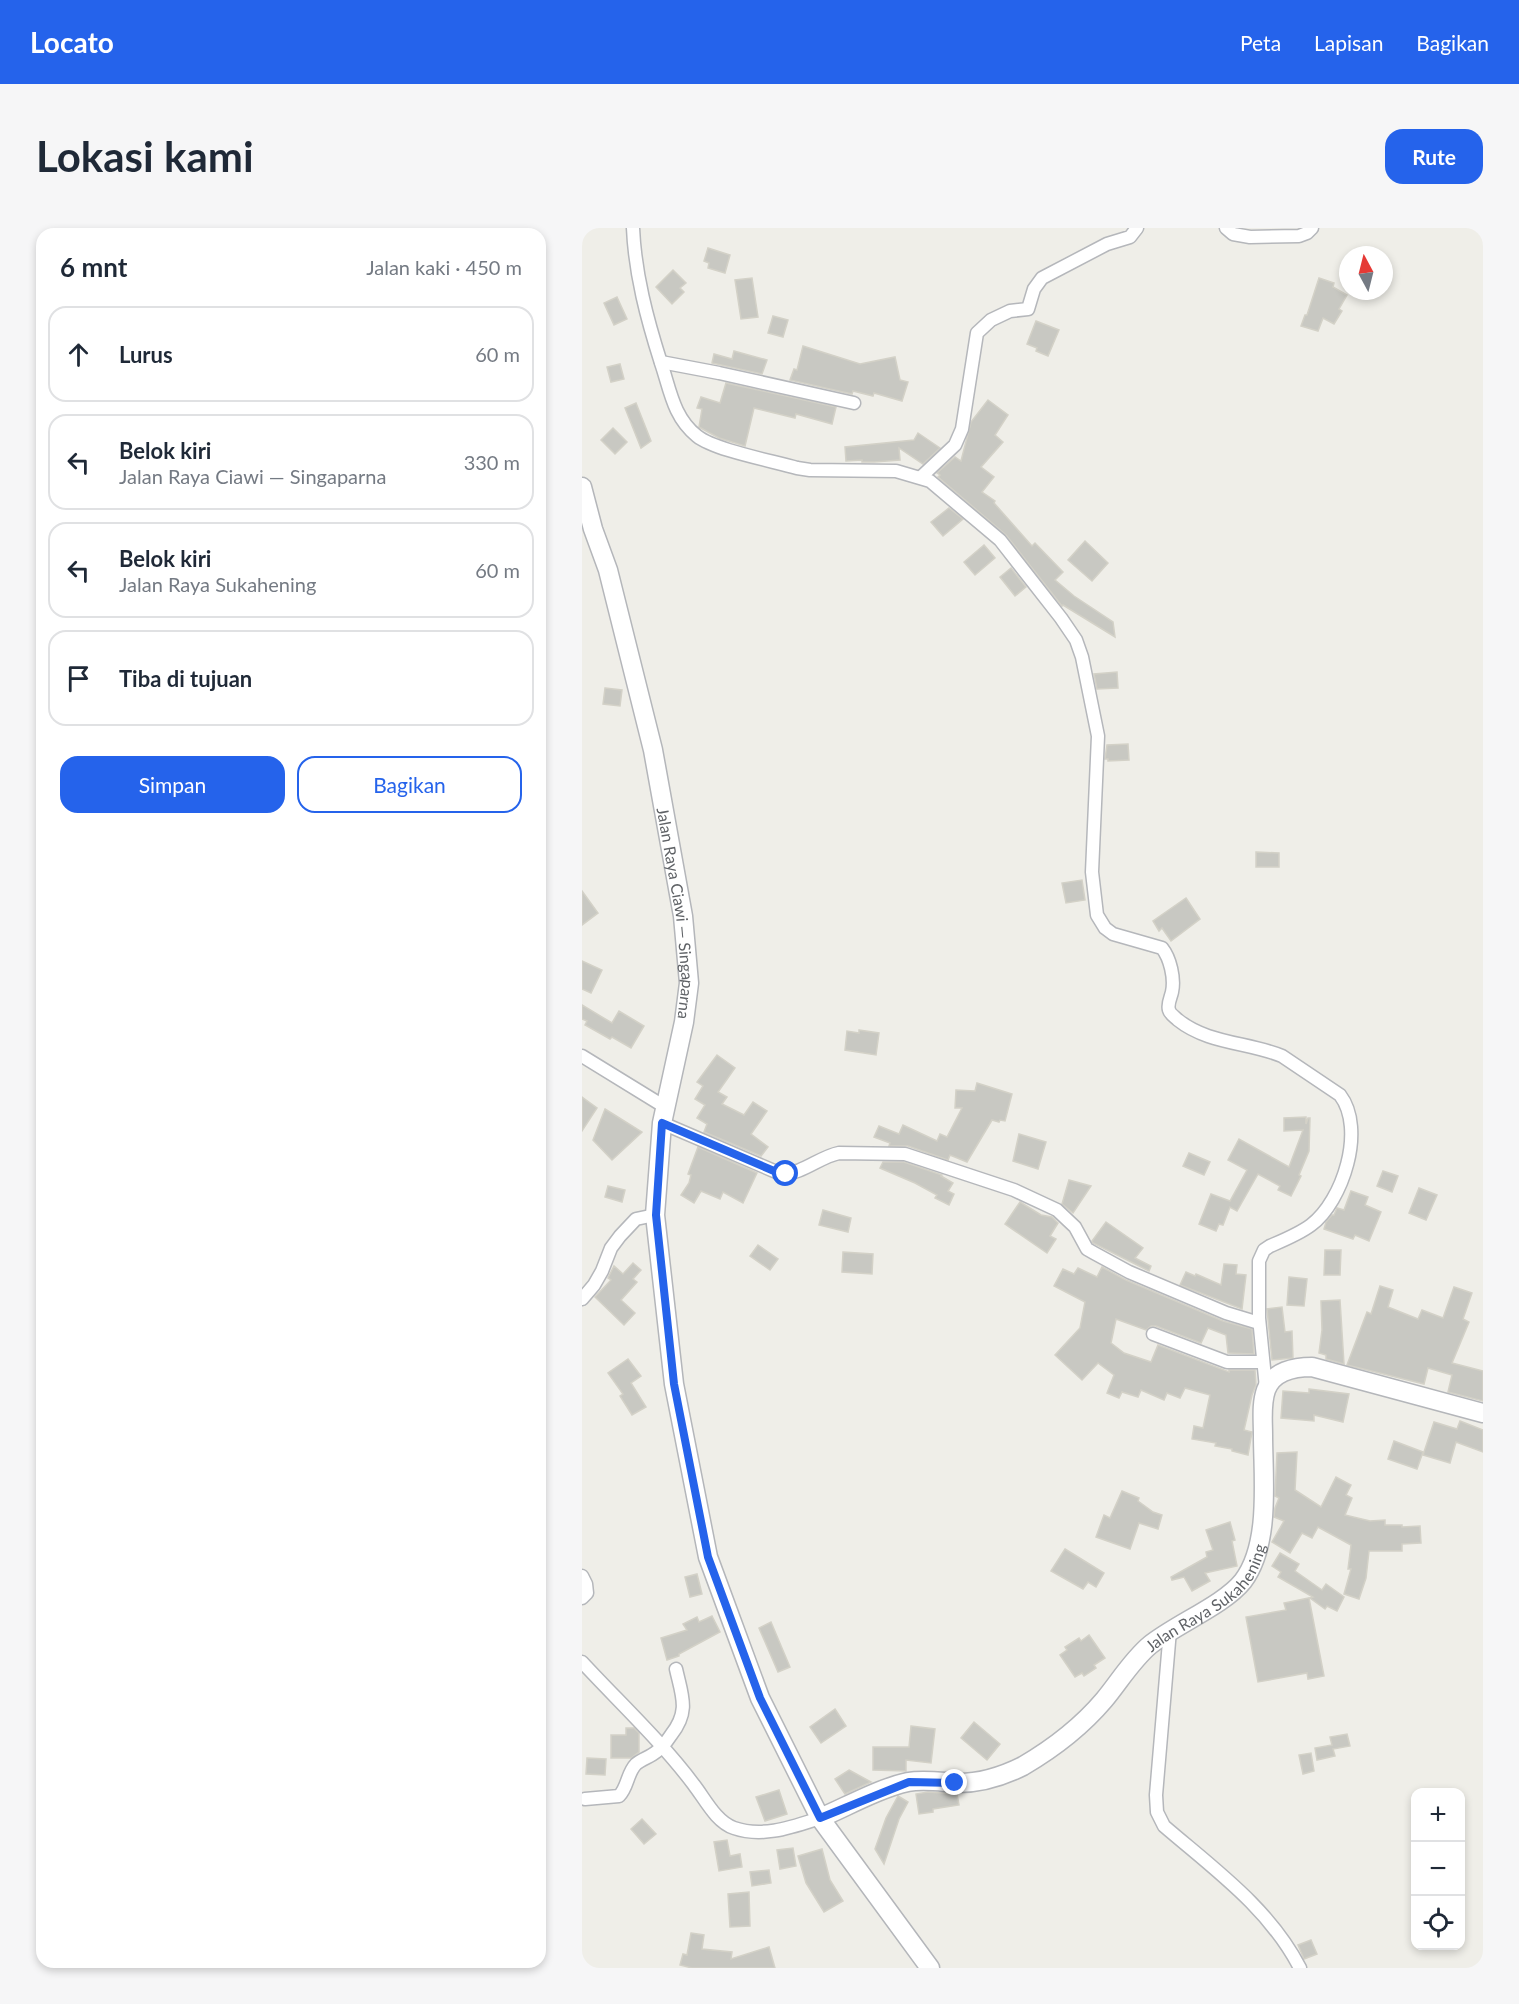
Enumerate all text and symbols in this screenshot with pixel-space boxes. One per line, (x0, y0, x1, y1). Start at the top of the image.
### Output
text: Locato (30, 25, 114, 59)
text: Peta (1240, 30, 1281, 55)
text: Lapisan (1314, 30, 1383, 55)
text: Bagikan (1416, 30, 1489, 55)
button: Rute (1385, 129, 1483, 184)
text: Lokasi kami (36, 131, 254, 181)
north arrow (1339, 246, 1393, 300)
text: 6 mnt (60, 251, 127, 283)
text: Jalan kaki · 450 m (366, 255, 522, 279)
icon: ahead (62, 338, 95, 371)
text: Lurus (119, 341, 173, 368)
text: 60 m (475, 342, 520, 366)
text: Belok kiri (119, 437, 211, 464)
icon: left (62, 446, 95, 479)
text: 330 m (464, 450, 520, 474)
text: Jalan Raya Ciawi — Singaparna (119, 464, 386, 488)
text: Belok kiri (119, 545, 211, 572)
icon: left (62, 554, 95, 587)
text: 60 m (475, 558, 520, 582)
text: Jalan Raya Sukahening (119, 572, 316, 596)
icon: arrive (62, 662, 95, 695)
text: Tiba di tujuan (119, 665, 252, 692)
button: Simpan (60, 756, 285, 813)
button: Bagikan (297, 756, 522, 813)
street label: Jalan Raya Ciawi — Singaparna (654, 806, 699, 1020)
route start (772, 1160, 798, 1186)
street label: Jalan Raya Sukahening (1141, 1541, 1268, 1655)
route end (941, 1769, 967, 1795)
map controls (1411, 1788, 1465, 1950)
button: + (1411, 1788, 1465, 1842)
button: − (1411, 1842, 1465, 1896)
button: locate (1411, 1896, 1465, 1950)

